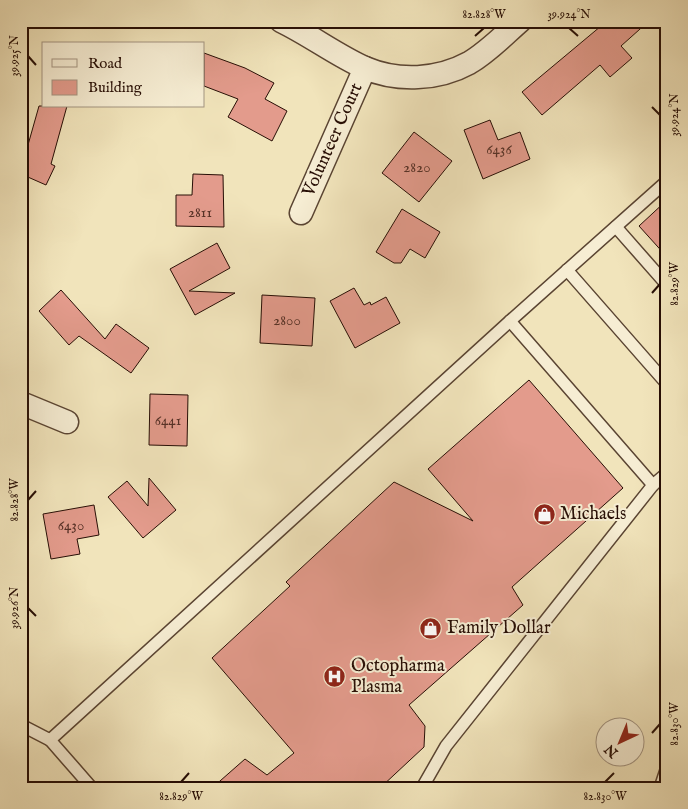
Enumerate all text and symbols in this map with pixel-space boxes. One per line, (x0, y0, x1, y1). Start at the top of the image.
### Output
text: 82.828°W (462, 7, 506, 22)
text: 39.924°N (547, 7, 591, 22)
text: 39.925°N (7, 35, 22, 77)
legend (42, 42, 205, 108)
text: Road (88, 54, 123, 73)
text: Building (88, 78, 143, 97)
street label: Volunteer Court (297, 80, 368, 201)
text: 39.924°N (667, 93, 682, 137)
house number: 6436 (486, 140, 512, 159)
house number: 2820 (403, 158, 431, 177)
house number: 2811 (188, 203, 212, 222)
text: 82.829°W (667, 262, 682, 306)
house number: 2800 (273, 311, 301, 330)
house number: 6441 (155, 411, 181, 430)
text: 82.828°W (7, 478, 22, 522)
shop icon: Michaels (532, 502, 556, 526)
place label: Michaels (560, 503, 626, 526)
house number: 6430 (58, 516, 84, 535)
text: 39.926°N (7, 586, 22, 629)
shop icon: Family Dollar (419, 616, 443, 640)
place label: Family Dollar (447, 617, 551, 640)
place label: Octopharma Plasma (351, 655, 445, 699)
hospital icon: Octopharma Plasma (323, 664, 347, 688)
text: 82.830°W (667, 702, 682, 746)
north arrow (596, 716, 646, 766)
text: N (601, 740, 623, 762)
text: 82.829°W (159, 789, 203, 804)
text: 82.830°W (583, 789, 627, 804)

